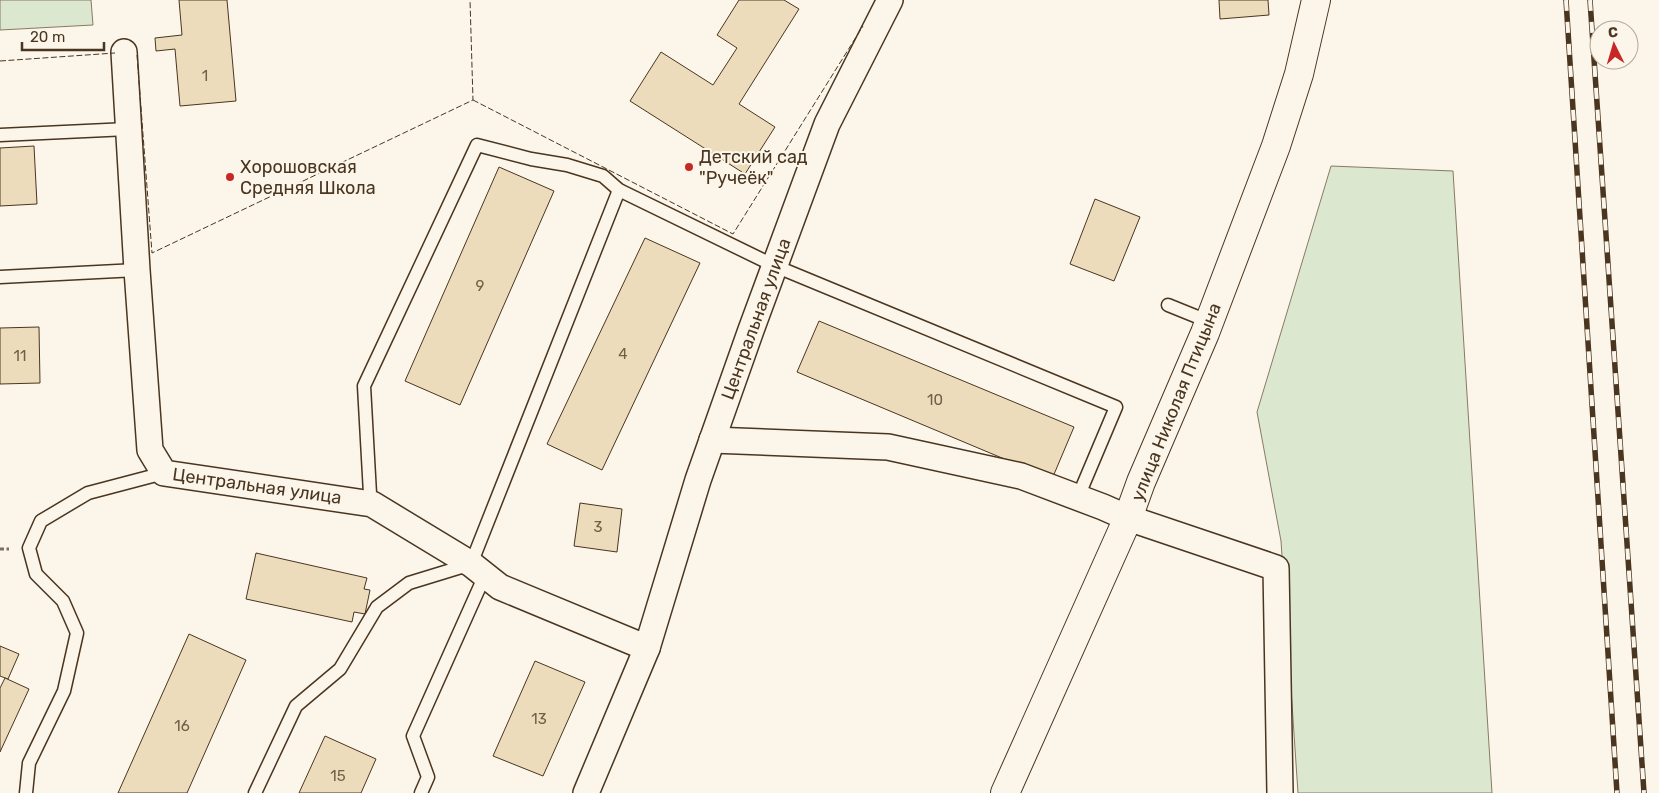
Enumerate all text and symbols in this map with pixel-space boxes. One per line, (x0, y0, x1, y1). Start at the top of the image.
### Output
scale bar (22, 20, 105, 52)
north arrow (1589, 20, 1639, 70)
text: С (1607, 24, 1619, 41)
text: 20 m (30, 28, 65, 46)
house number: 1 (202, 67, 208, 85)
place label: Детский сад "Ручеёк" (699, 146, 808, 189)
place label: Хорошовская Средняя Школа (240, 156, 376, 199)
marker: Детский сад "Ручеёк" (683, 161, 695, 173)
marker: Хорошовская Средняя Школа (224, 171, 236, 183)
street label: Центральная улица (717, 235, 795, 403)
house number: 9 (476, 277, 485, 295)
street label: улица Николая Птицына (1126, 300, 1226, 504)
house number: 4 (618, 345, 628, 363)
house number: 11 (14, 347, 26, 365)
house number: 10 (927, 391, 943, 409)
street label: Центральная улица (171, 463, 343, 509)
house number: 3 (593, 518, 603, 536)
house number: 13 (531, 710, 547, 728)
house number: 16 (174, 717, 190, 735)
house number: 15 (330, 767, 346, 785)

